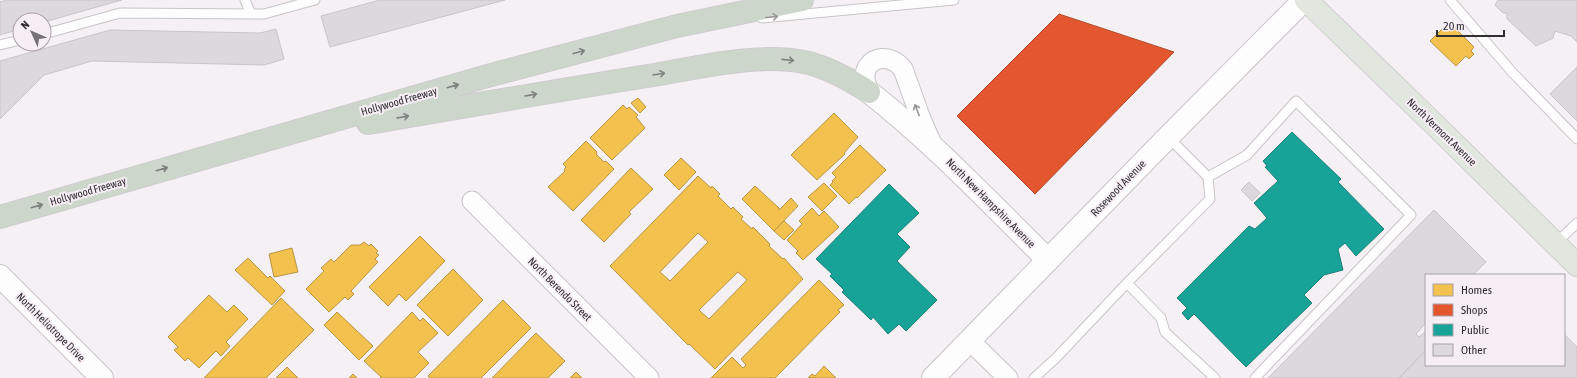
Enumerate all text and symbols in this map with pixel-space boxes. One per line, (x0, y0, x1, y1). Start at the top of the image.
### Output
north arrow (12, 12, 52, 52)
scale bar (1437, 12, 1504, 38)
one-way arrow (765, 14, 778, 21)
text: N (18, 18, 31, 31)
text: 20 m (1443, 19, 1465, 33)
one-way arrow (572, 48, 585, 55)
one-way arrow (781, 57, 794, 64)
one-way arrow (652, 70, 665, 78)
one-way arrow (447, 82, 460, 89)
street label: Hollywood Freeway (360, 84, 439, 118)
one-way arrow (524, 91, 537, 99)
street label: North Vermont Avenue (1405, 96, 1479, 168)
one-way arrow (913, 105, 921, 117)
one-way arrow (396, 113, 409, 121)
street label: North New Hampshire Avenue (944, 156, 1038, 250)
street label: Rosewood Avenue (1088, 157, 1148, 219)
one-way arrow (155, 165, 168, 172)
street label: Hollywood Freeway (49, 174, 128, 208)
one-way arrow (31, 202, 44, 209)
street label: North Berendo Street (526, 255, 594, 323)
legend (1425, 274, 1565, 366)
text: Homes (1461, 283, 1492, 297)
street label: North Heliotrope Drive (14, 290, 88, 364)
text: Shops (1461, 303, 1487, 317)
text: Public (1461, 323, 1489, 337)
text: Other (1461, 343, 1487, 357)

